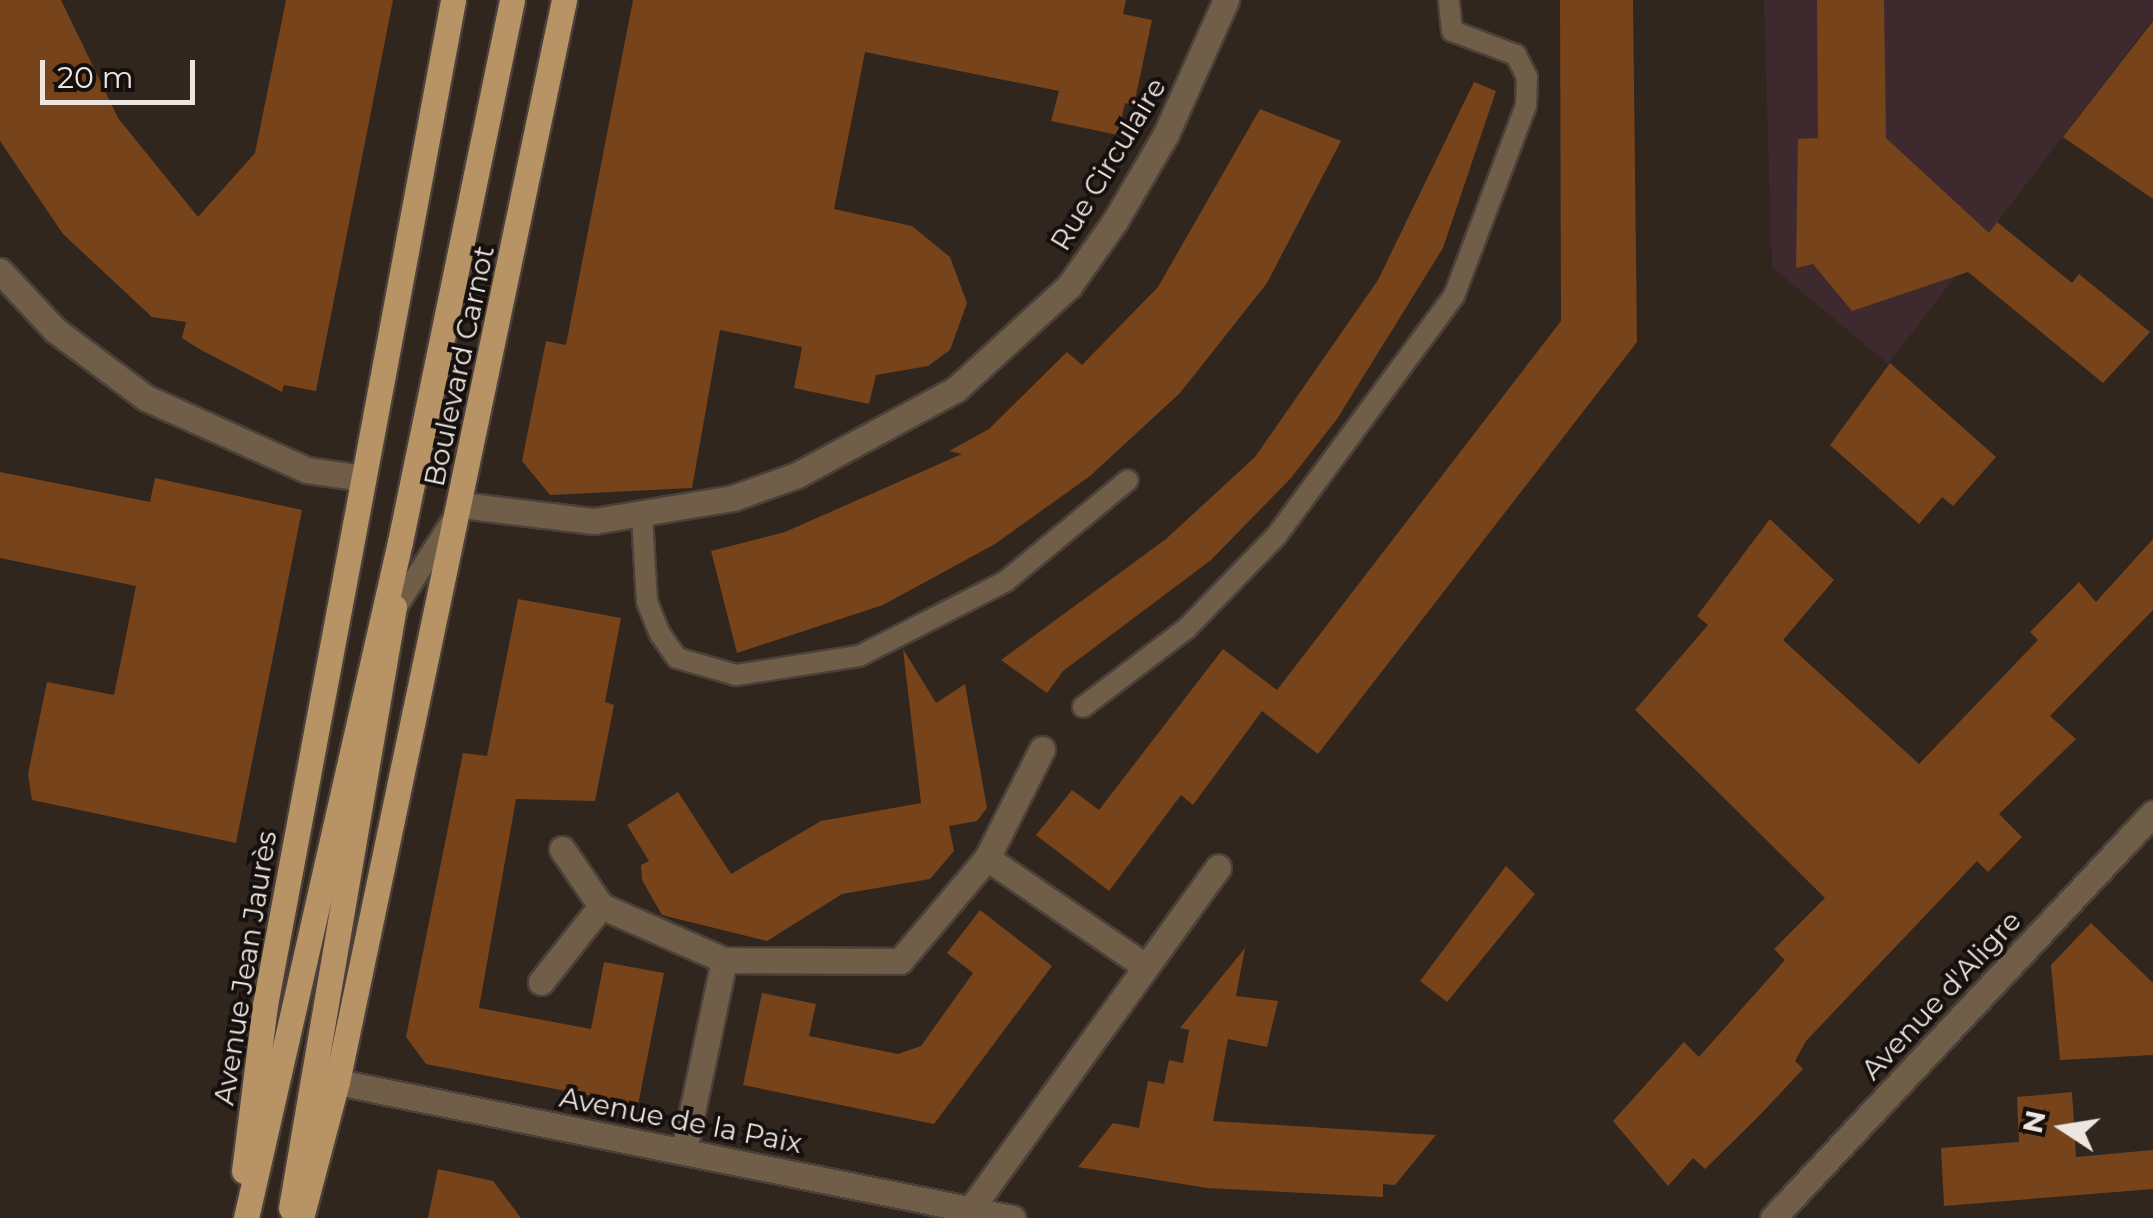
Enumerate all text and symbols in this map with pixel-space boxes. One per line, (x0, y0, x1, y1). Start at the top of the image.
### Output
scale bar (45, 40, 200, 102)
text: 20 m (57, 59, 134, 96)
street label: Rue Circulaire (1043, 72, 1173, 256)
street label: Boulevard Carnot (417, 243, 501, 489)
street label: Avenue Jean Jaurès (207, 829, 283, 1107)
street label: Avenue d'Aligre (1854, 904, 2028, 1086)
north arrow (2013, 1078, 2113, 1178)
street label: Avenue de la Paix (557, 1080, 805, 1160)
text: N (2015, 1107, 2053, 1136)

